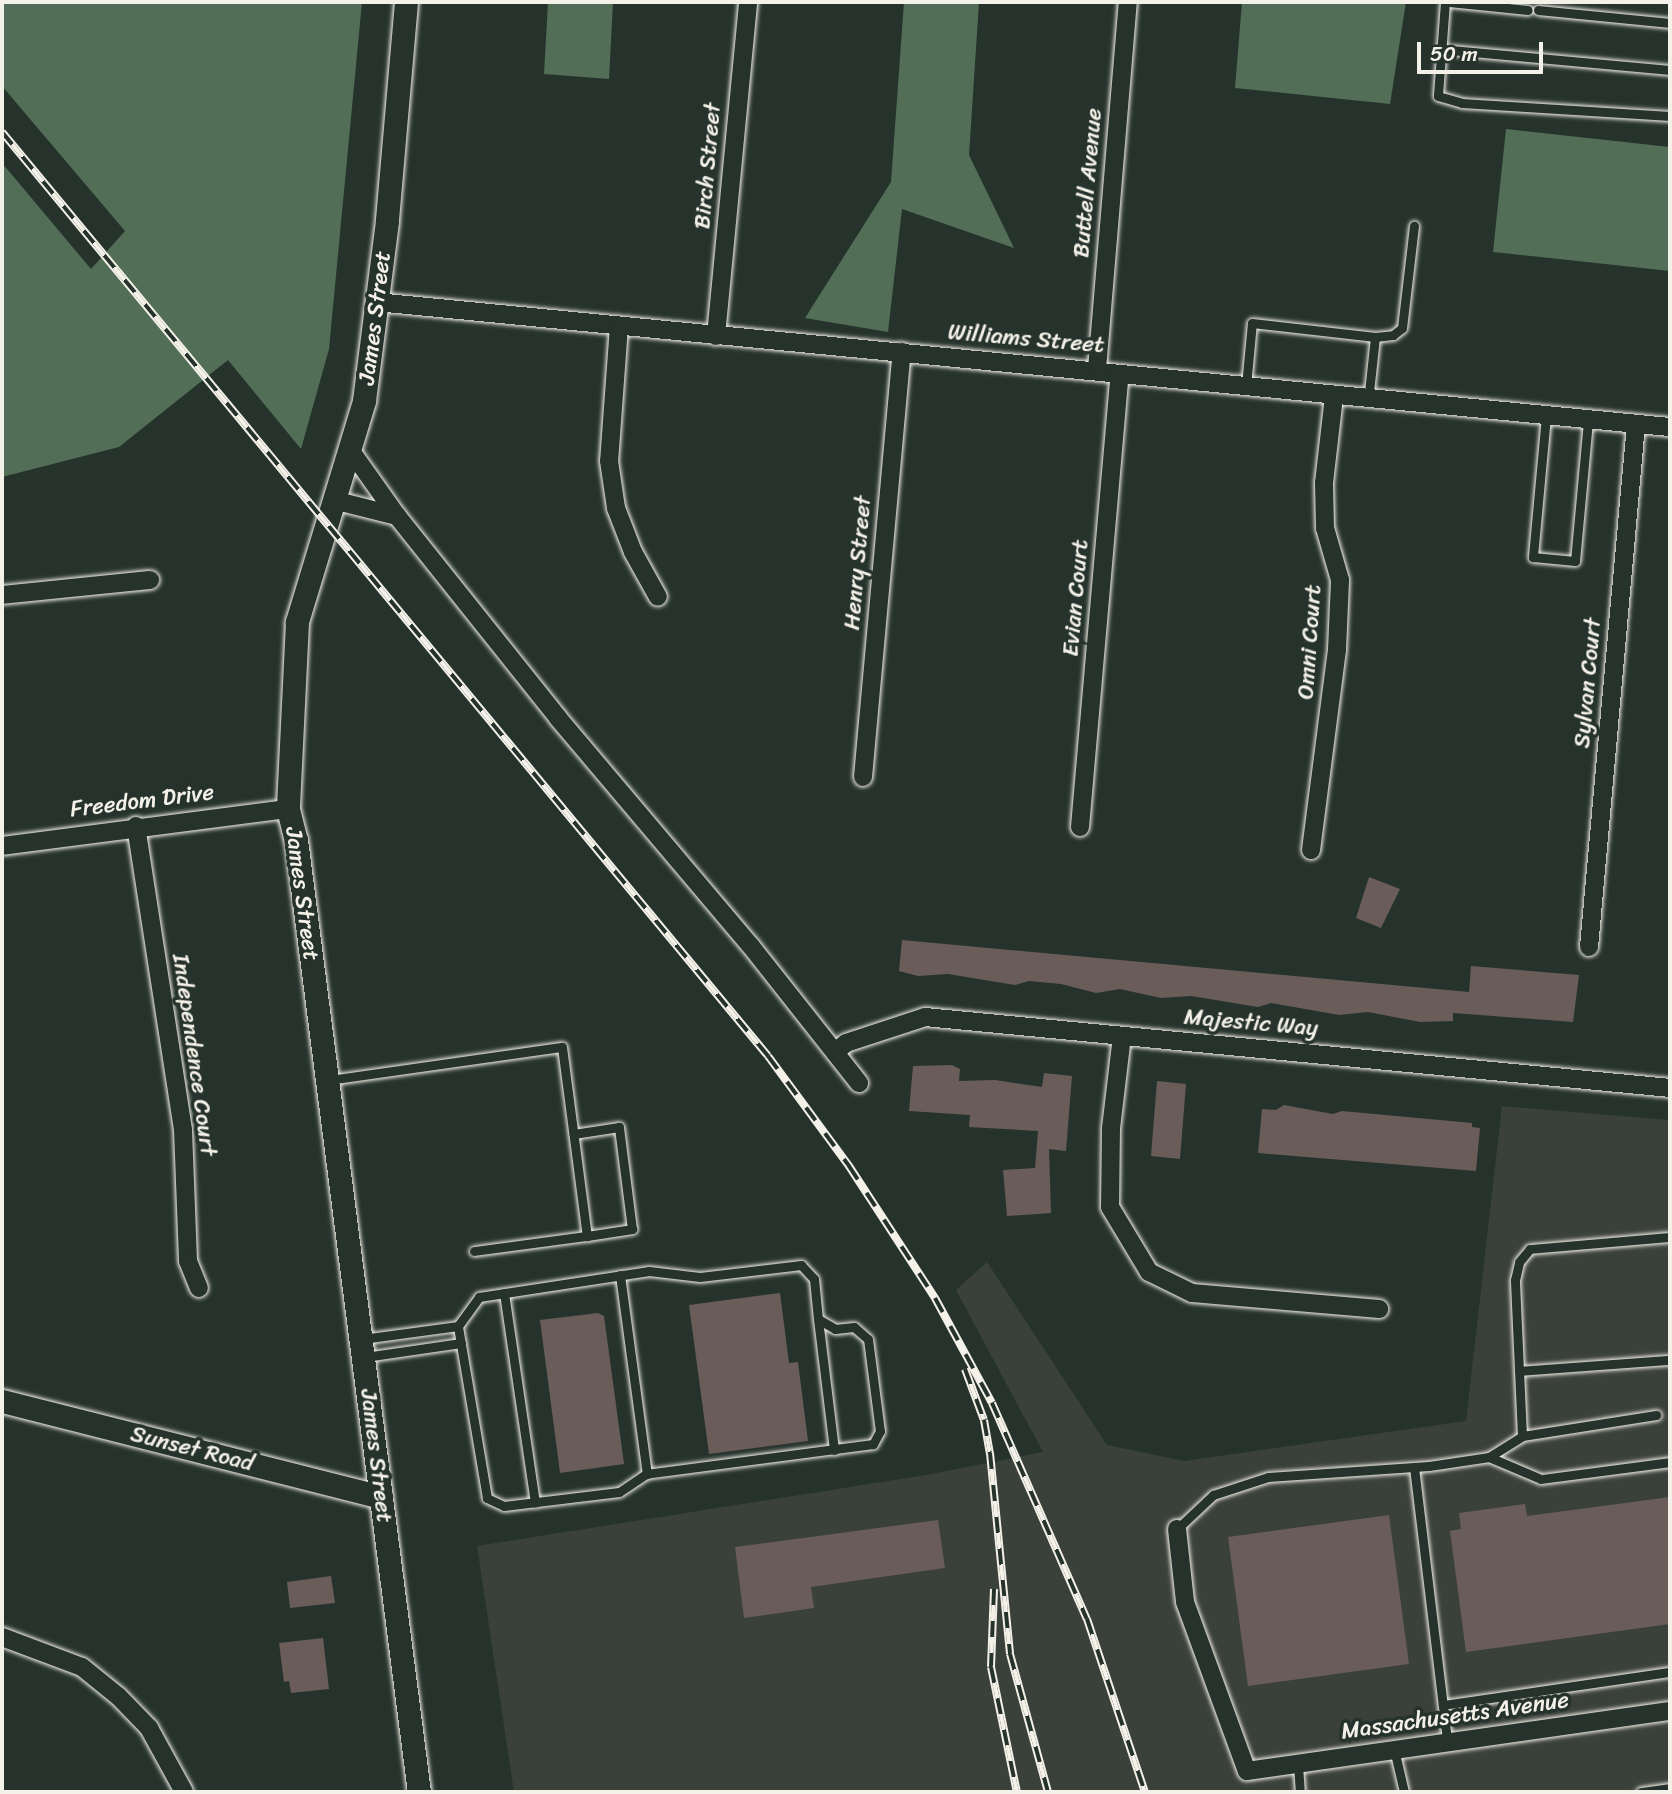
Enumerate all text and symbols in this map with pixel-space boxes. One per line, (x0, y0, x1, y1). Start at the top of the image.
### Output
scale bar (1420, 28, 1546, 72)
text: 50 m (1430, 35, 1478, 73)
street label: Birch Street (689, 102, 727, 230)
street label: Buttell Avenue (1068, 107, 1108, 259)
street label: James Street (353, 249, 397, 387)
street label: Williams Street (947, 318, 1105, 360)
street label: Henry Street (838, 495, 878, 631)
street label: Evian Court (1057, 538, 1095, 658)
street label: Omni Court (1292, 584, 1328, 700)
street label: Sylvan Court (1569, 616, 1607, 750)
street label: Freedom Drive (68, 778, 216, 824)
street label: James Street (279, 825, 325, 963)
street label: Independence Court (166, 952, 222, 1158)
street label: Majestic Way (1183, 1003, 1319, 1043)
street label: James Street (354, 1387, 398, 1525)
street label: Sunset Road (127, 1420, 257, 1478)
street label: Massachusetts Avenue (1340, 1686, 1570, 1746)

